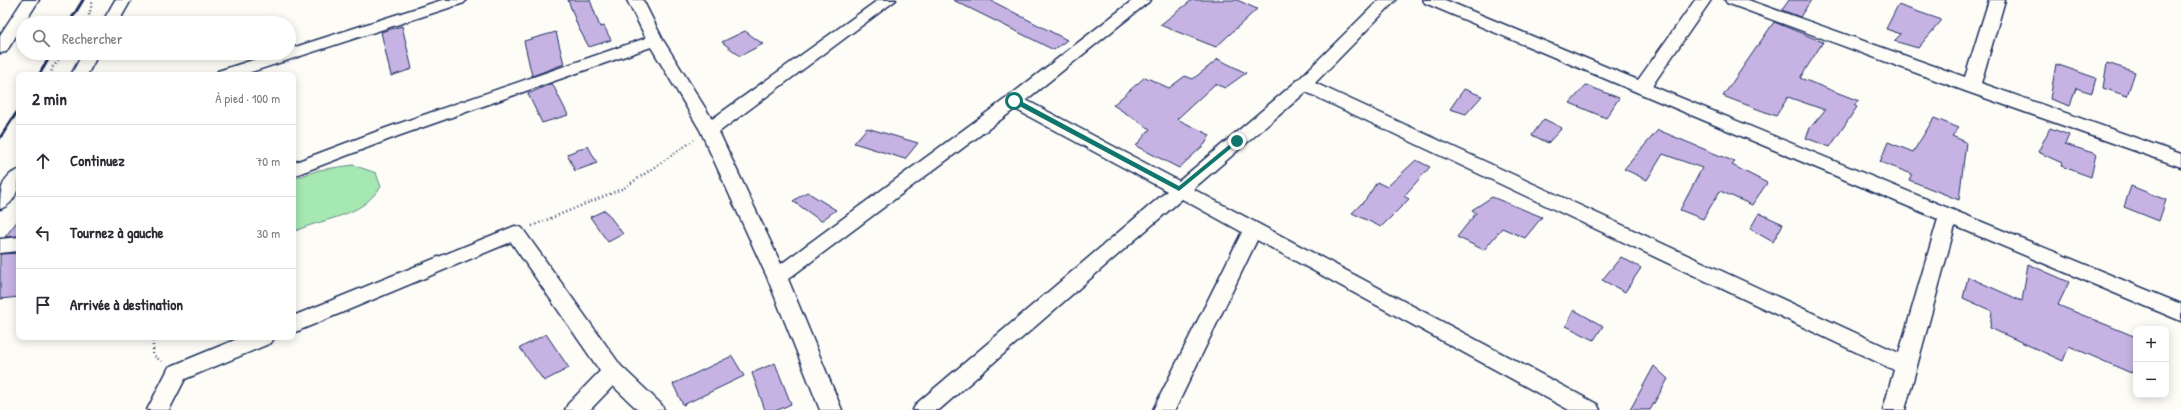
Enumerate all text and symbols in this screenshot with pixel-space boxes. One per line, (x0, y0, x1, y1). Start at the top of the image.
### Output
search box (16, 16, 296, 60)
icon: search (30, 27, 52, 49)
text: Rechercher (62, 28, 123, 49)
text: 2 min (32, 87, 67, 110)
text: À pied · 100 m (215, 89, 280, 107)
route start (1005, 92, 1023, 110)
route end (1228, 132, 1246, 150)
icon: ahead (32, 150, 54, 172)
text: Continuez (70, 150, 125, 171)
text: 70 m (256, 152, 280, 170)
icon: left (32, 222, 54, 244)
text: Tournez à gauche (70, 222, 163, 243)
text: 30 m (257, 224, 280, 242)
icon: arrive (32, 294, 54, 316)
text: Arrivée à destination (70, 294, 183, 315)
map controls (2133, 326, 2169, 398)
button: + (2133, 326, 2169, 362)
button: − (2133, 362, 2169, 398)

